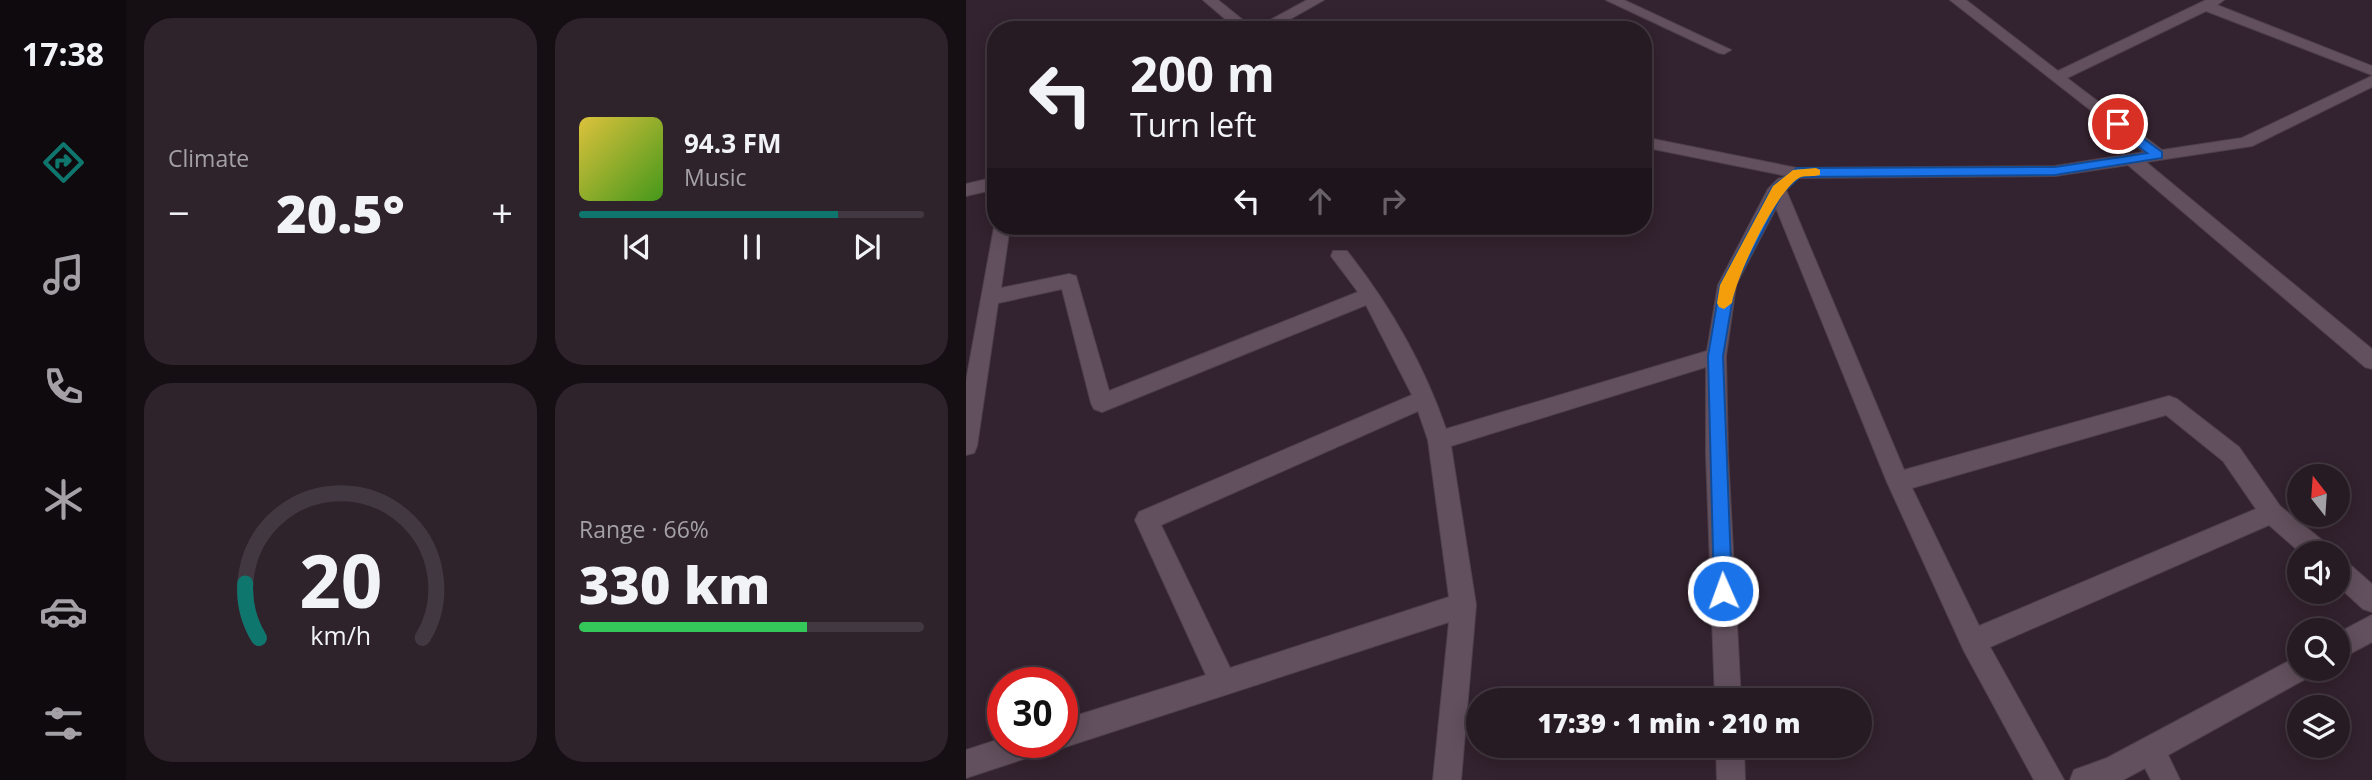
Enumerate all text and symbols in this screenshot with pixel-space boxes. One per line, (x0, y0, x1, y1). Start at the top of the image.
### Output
text: 17:38 (22, 32, 104, 75)
text: 200 m (1130, 40, 1275, 106)
icon: left (1015, 49, 1106, 140)
pin (2088, 94, 2148, 154)
text: Turn left (1130, 103, 1256, 146)
icon: arrive (2099, 105, 2137, 143)
text: 94.3 FM (684, 125, 782, 161)
icon: directions (39, 138, 88, 187)
text: Climate (168, 142, 249, 174)
text: Music (684, 161, 747, 193)
text: 20.5° (276, 177, 405, 248)
icon: left (1228, 182, 1266, 220)
icon: ahead (1301, 182, 1339, 220)
icon: right (1374, 182, 1412, 220)
text: − (168, 186, 190, 238)
text: + (491, 186, 513, 238)
icon: previous (618, 228, 656, 266)
icon: pause (733, 228, 771, 266)
icon: next (848, 228, 886, 266)
icon: music (39, 250, 88, 299)
icon: phone (39, 362, 88, 411)
north arrow (2287, 464, 2350, 527)
map controls (2287, 464, 2350, 758)
icon: climate (39, 475, 88, 524)
text: Range · 66% (579, 513, 709, 545)
text: 20 (299, 531, 382, 630)
button: sound (2287, 541, 2350, 604)
text: 330 km (579, 548, 770, 619)
position arrow (1686, 554, 1760, 628)
icon: car (39, 587, 88, 636)
text: km/h (310, 618, 371, 652)
button: search (2287, 618, 2350, 681)
speed limit sign: 30 (987, 667, 1078, 758)
button: layers (2287, 695, 2350, 758)
icon: filters (39, 699, 88, 748)
text: 17:39 · 1 min · 210 m (1538, 705, 1800, 741)

